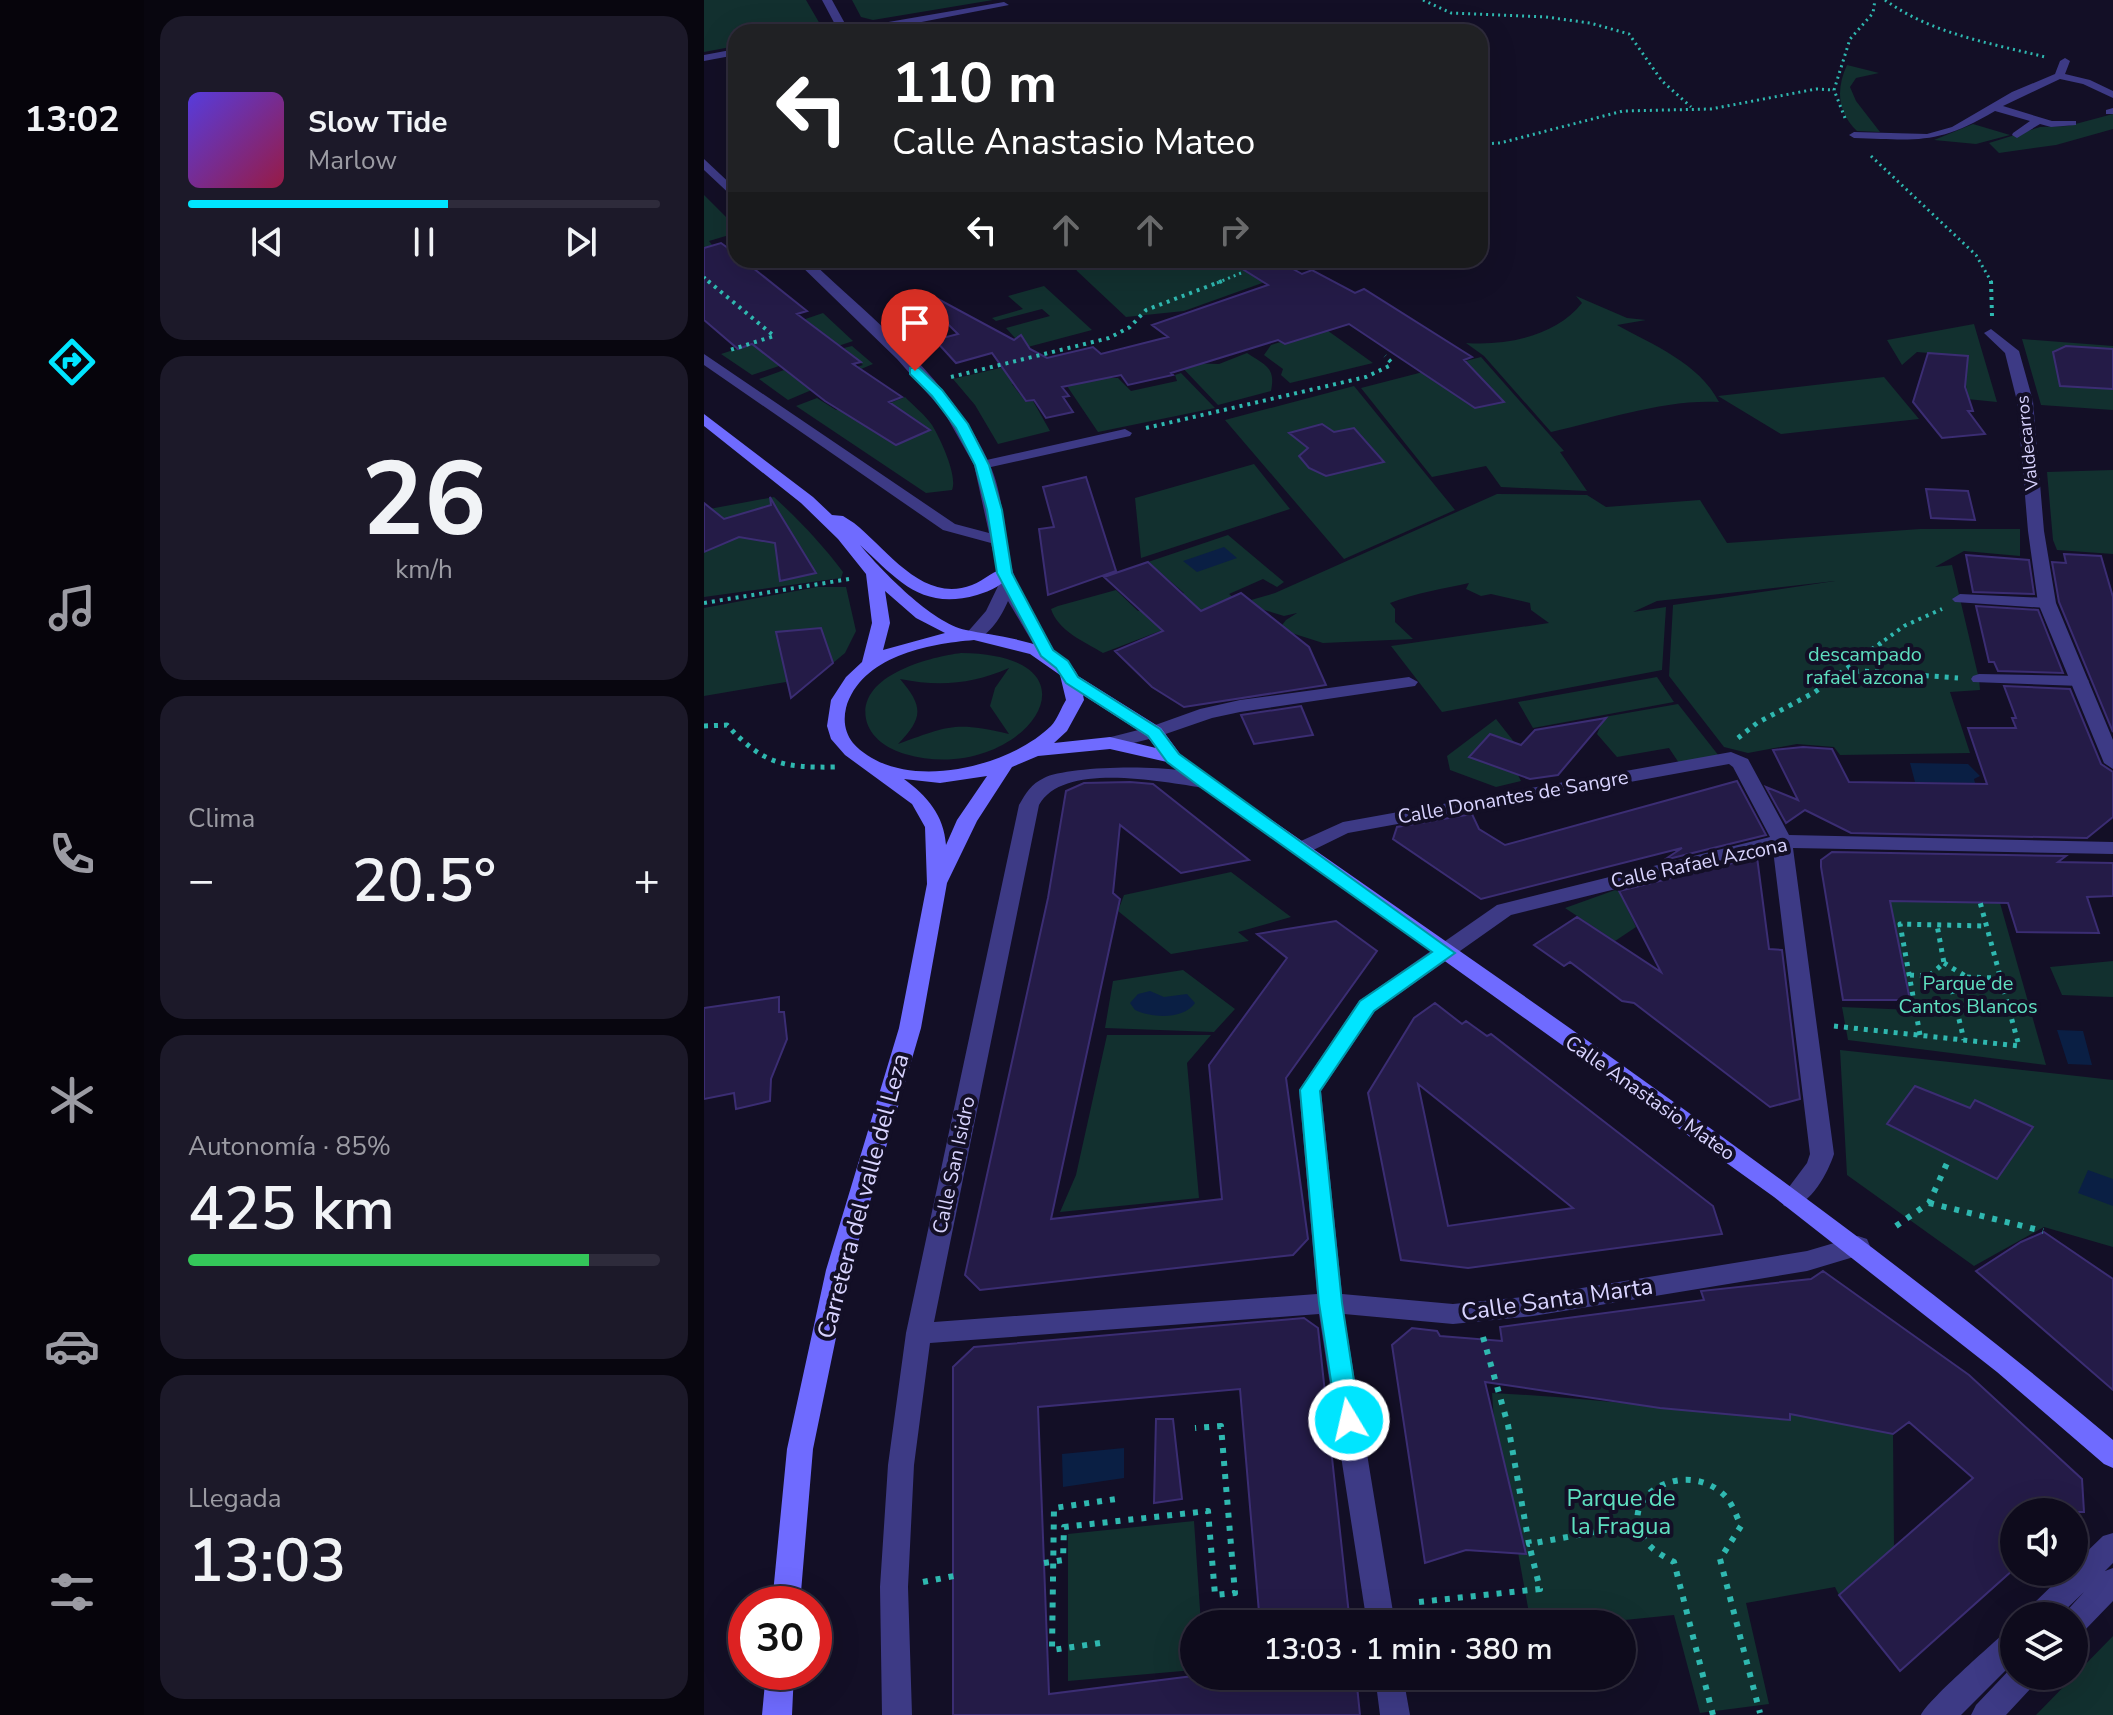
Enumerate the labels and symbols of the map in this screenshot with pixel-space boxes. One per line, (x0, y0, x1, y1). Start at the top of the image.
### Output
pin (881, 289, 949, 371)
street label: Valdecarros (2010, 394, 2044, 493)
park label: descampado rafael azcona (1806, 641, 1924, 691)
street label: Calle Donantes de Sangre (1395, 763, 1631, 831)
street label: Calle Rafael Azcona (1608, 831, 1790, 895)
park label: Parque de Cantos Blancos (1898, 970, 2038, 1020)
street label: Calle Anastasio Mateo (1560, 1029, 1740, 1167)
street label: Carretera del valle del Leza (810, 1050, 916, 1342)
street label: Calle San Isidro (926, 1094, 982, 1236)
street label: Calle Santa Marta (1459, 1270, 1655, 1328)
position arrow (1307, 1378, 1391, 1462)
park label: Parque de la Fragua (1567, 1482, 1675, 1542)
speed limit sign: 30 (728, 1586, 832, 1690)

